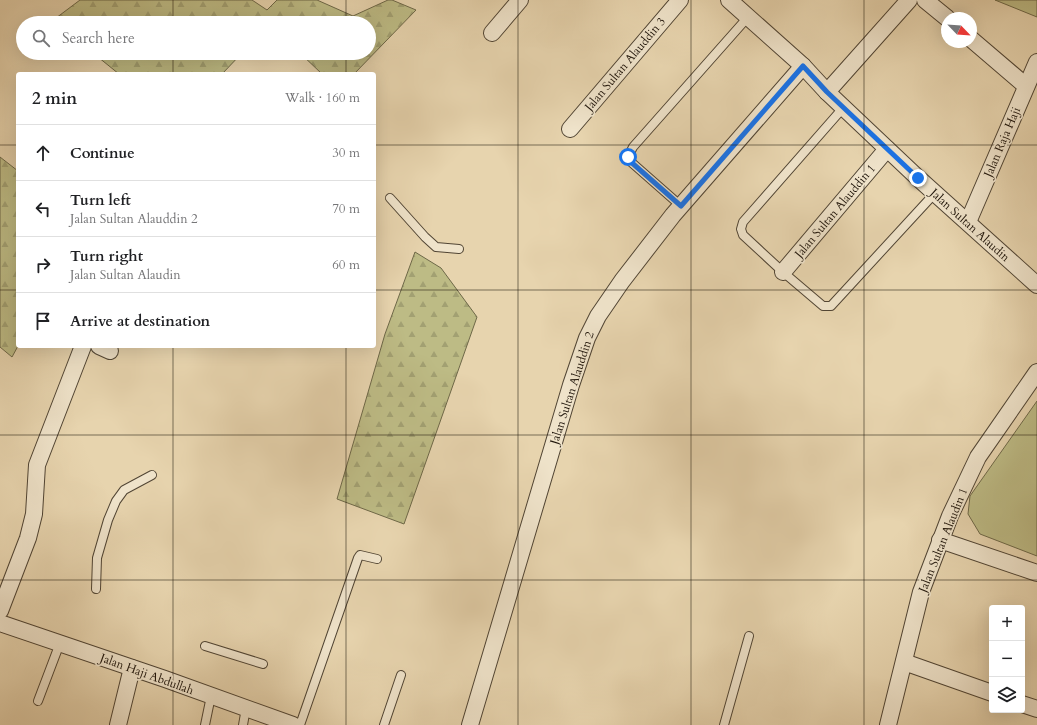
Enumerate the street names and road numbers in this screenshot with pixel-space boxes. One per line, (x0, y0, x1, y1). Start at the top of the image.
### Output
street label: Jalan Sultan Alauddin 3 (580, 14, 669, 116)
street label: Jalan Raja Haji (979, 104, 1024, 181)
street label: Jalan Sultan Alauddin 1 (790, 161, 879, 263)
street label: Jalan Sultan Alaudin (925, 184, 1013, 265)
street label: Jalan Sultan Alauddin 2 (546, 329, 598, 448)
street label: Jalan Sultan Alaudin 1 (914, 485, 971, 597)
street label: Jalan Haji Abdullah (96, 649, 196, 699)

